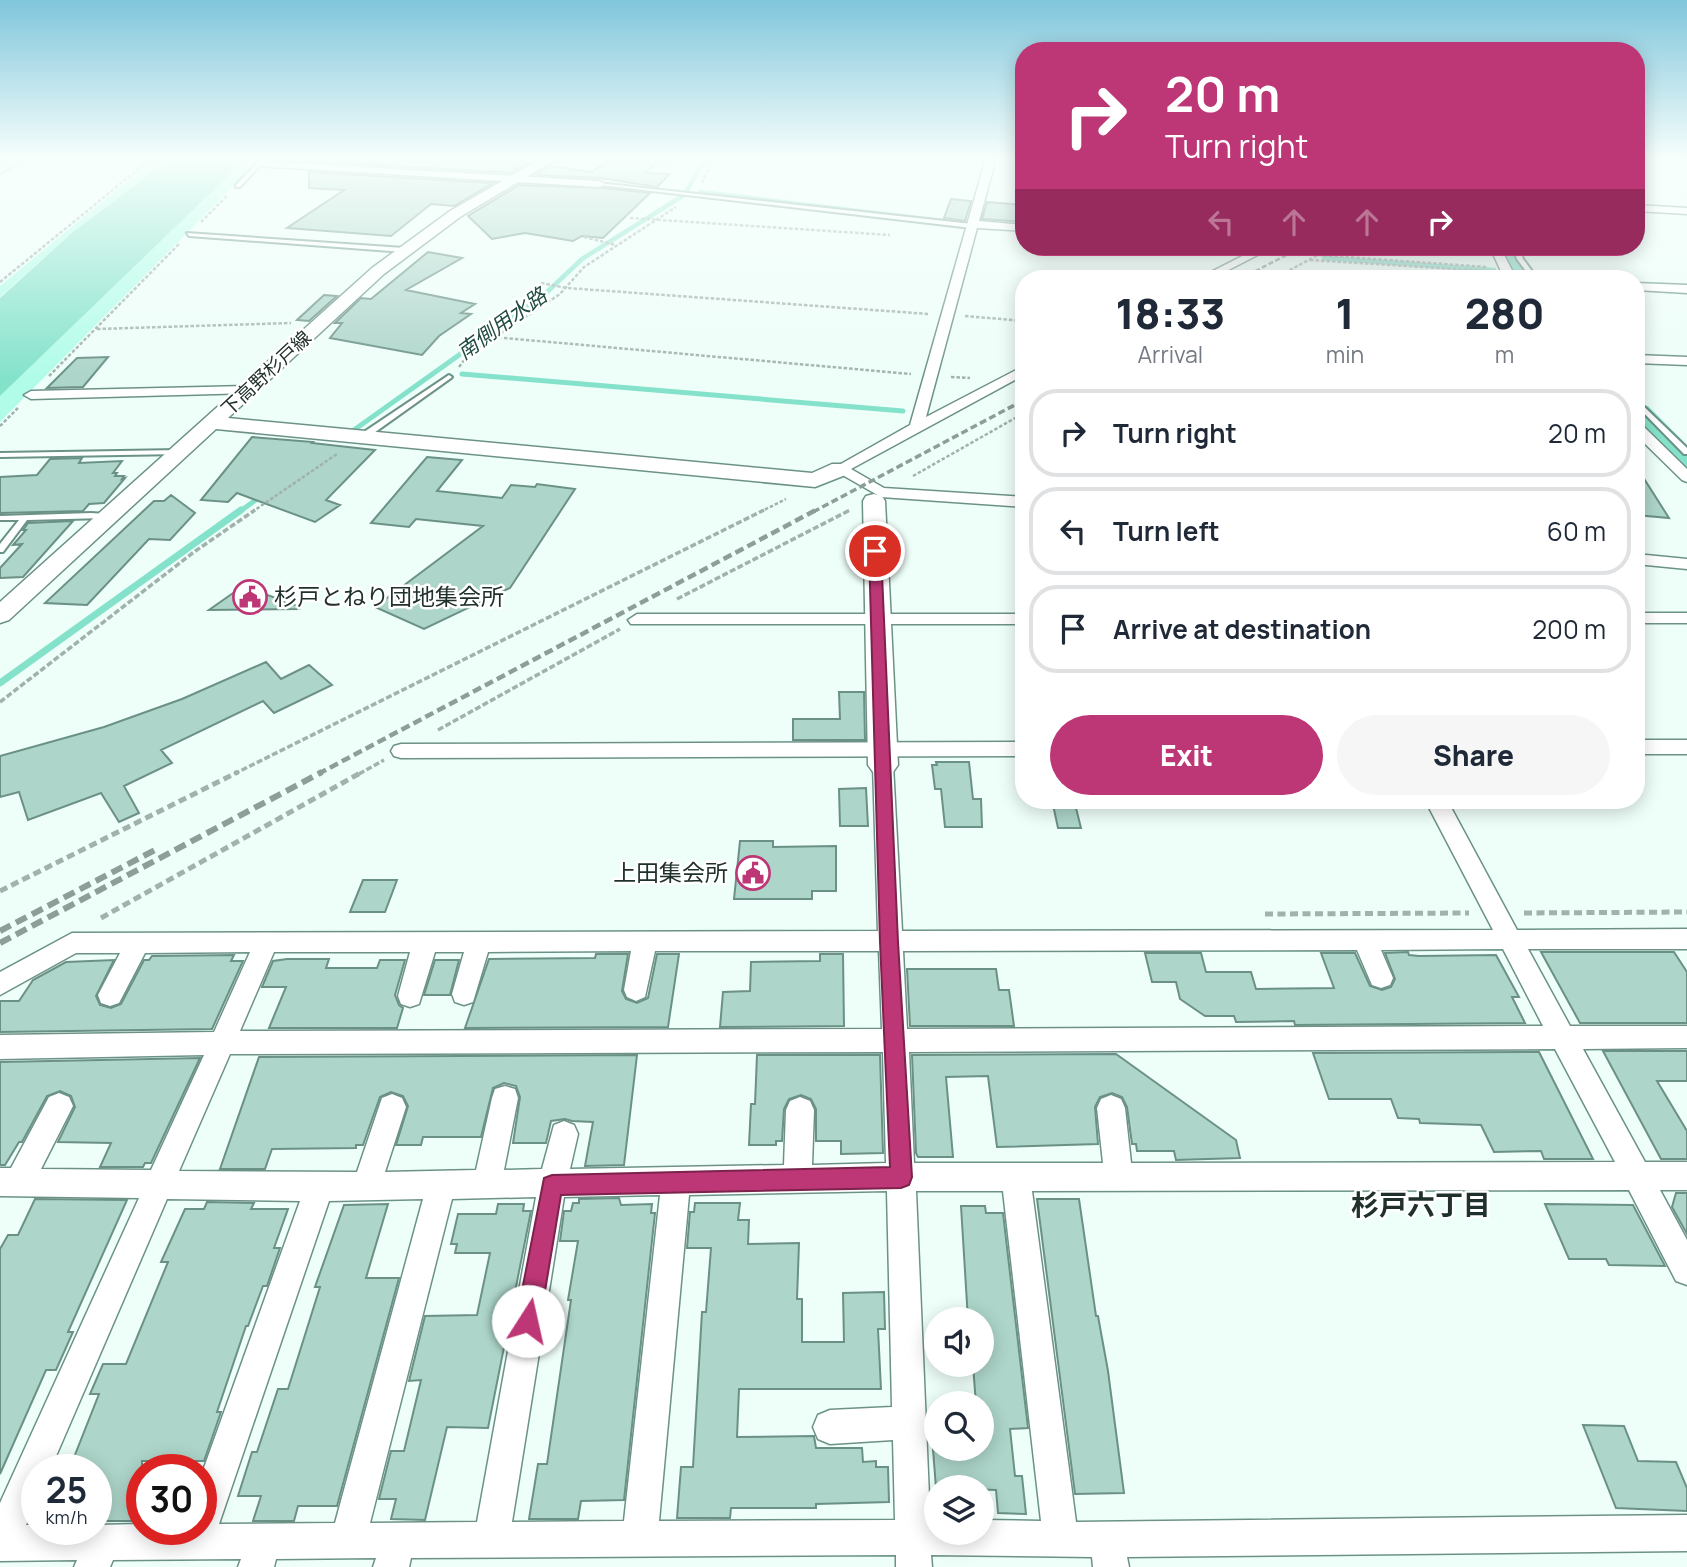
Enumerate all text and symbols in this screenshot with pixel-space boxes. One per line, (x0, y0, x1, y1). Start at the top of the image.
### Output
text: 20 m (1165, 60, 1280, 127)
icon: right (1050, 70, 1141, 161)
text: Turn right (1165, 124, 1308, 168)
icon: left (1202, 203, 1240, 241)
icon: ahead (1275, 203, 1313, 241)
icon: ahead (1348, 203, 1386, 241)
icon: right (1421, 203, 1459, 241)
water label: 南側用水路 (451, 280, 554, 365)
text: 18:33 (1115, 284, 1225, 342)
text: 1 (1335, 284, 1355, 342)
text: 280 (1465, 284, 1545, 342)
street label: 下高野杉戸線 (215, 325, 317, 421)
text: Arrival (1138, 338, 1203, 370)
text: min (1326, 338, 1364, 370)
text: m (1495, 338, 1514, 370)
icon: right (1054, 414, 1092, 452)
text: Turn right (1113, 415, 1237, 451)
text: 20 m (1548, 415, 1606, 451)
icon: left (1054, 512, 1092, 550)
text: Turn left (1113, 513, 1220, 549)
text: 60 m (1547, 513, 1606, 549)
pin (845, 521, 905, 581)
icon: arrive (856, 532, 894, 570)
public building icon: 杉戸とねり団地集会所 (231, 578, 269, 616)
place label: 杉戸とねり団地集会所 (274, 580, 504, 612)
icon: arrive (1054, 610, 1092, 648)
text: Arrive at destination (1113, 611, 1371, 647)
text: 200 m (1532, 611, 1606, 647)
button: Exit (1050, 715, 1323, 795)
button: Share (1337, 715, 1610, 795)
public building icon: 上田集会所 (734, 854, 772, 892)
place label: 上田集会所 (613, 856, 728, 888)
district label: 杉戸六丁目 (1351, 1185, 1491, 1223)
position arrow (491, 1284, 565, 1358)
map controls (924, 1307, 994, 1545)
button: sound (924, 1307, 994, 1377)
button: search (924, 1391, 994, 1461)
speed limit sign: 30 (126, 1454, 217, 1545)
text: 25 (46, 1466, 87, 1514)
button: layers (924, 1475, 994, 1545)
text: km/h (46, 1505, 87, 1529)

